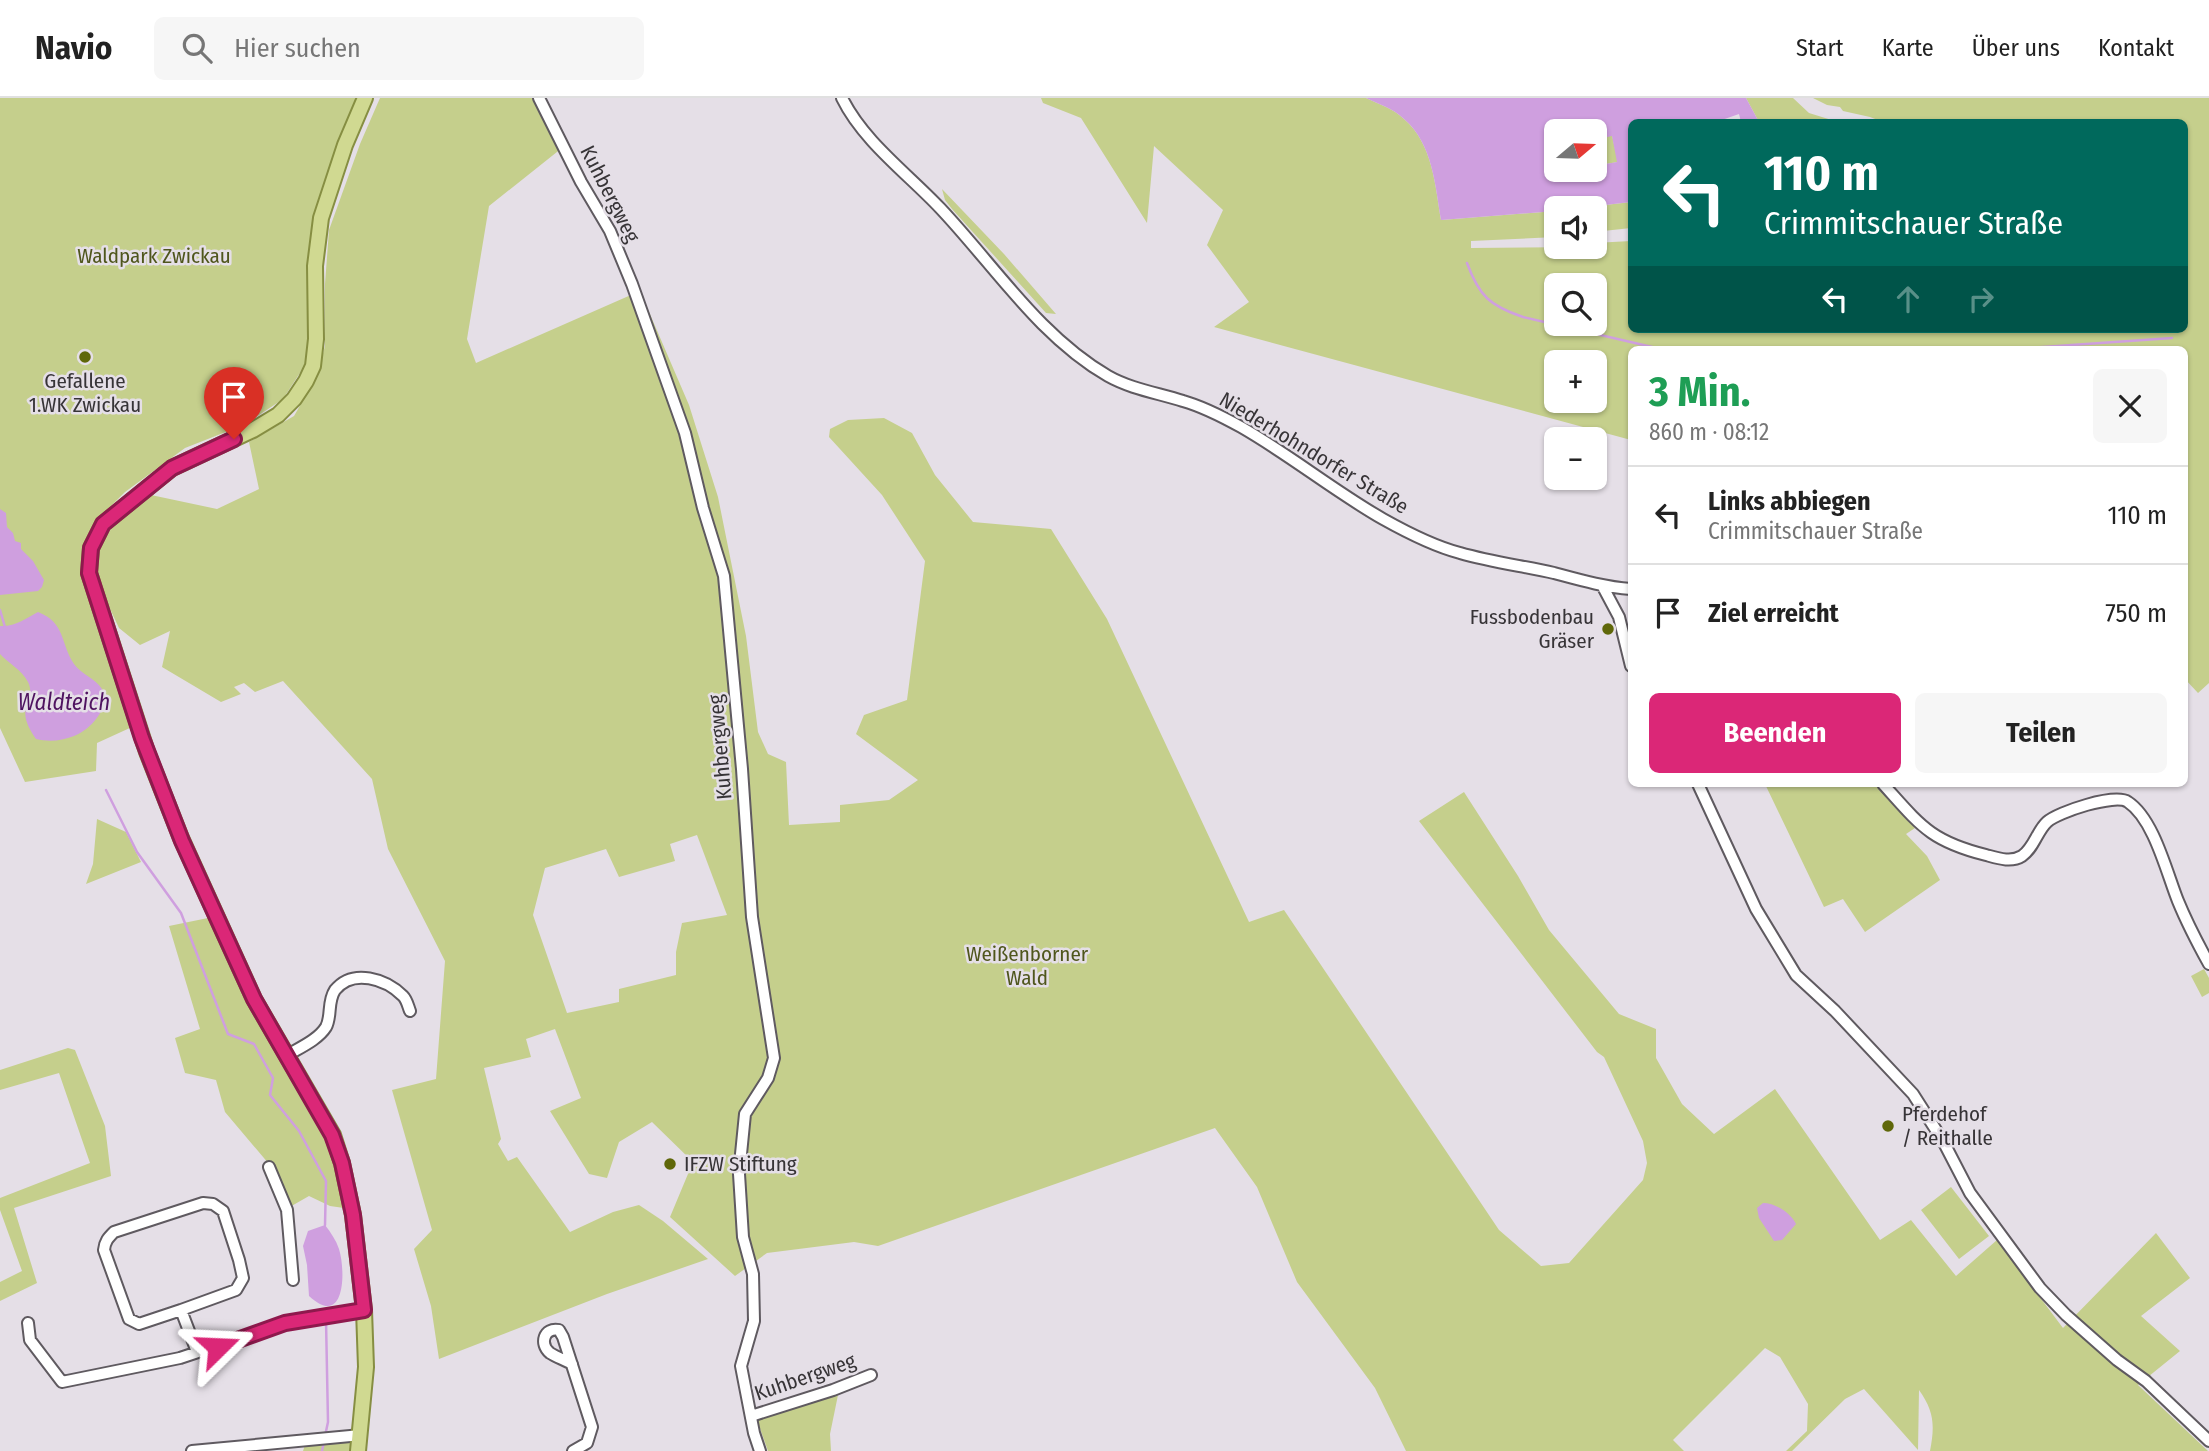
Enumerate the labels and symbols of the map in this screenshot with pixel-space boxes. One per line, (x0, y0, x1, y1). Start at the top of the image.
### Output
north arrow (1544, 119, 1606, 182)
street label: Kuhbergweg (574, 141, 646, 247)
park label: Waldpark Zwickau (77, 243, 231, 269)
marker: Gefallene 1.WK Zwickau (77, 349, 93, 365)
pin (204, 367, 264, 439)
place label: Gefallene 1.WK Zwickau (29, 368, 141, 418)
street label: Niederhohndorfer Straße (1215, 386, 1413, 520)
place label: Fussbodenbau Gräser (1470, 604, 1595, 654)
marker: Fussbodenbau Gräser (1600, 621, 1616, 637)
water label: Waldteich (18, 688, 110, 716)
street label: Kuhbergweg (702, 693, 738, 801)
park label: Weißenborner Wald (966, 941, 1089, 991)
place label: Pferdehof / Reithalle (1902, 1101, 1993, 1151)
marker: Pferdehof / Reithalle (1880, 1118, 1896, 1134)
place label: IFZW Stiftung (684, 1151, 797, 1177)
marker: IFZW Stiftung (662, 1156, 678, 1172)
position arrow (181, 1310, 255, 1384)
street label: Kuhbergweg (751, 1348, 859, 1406)

